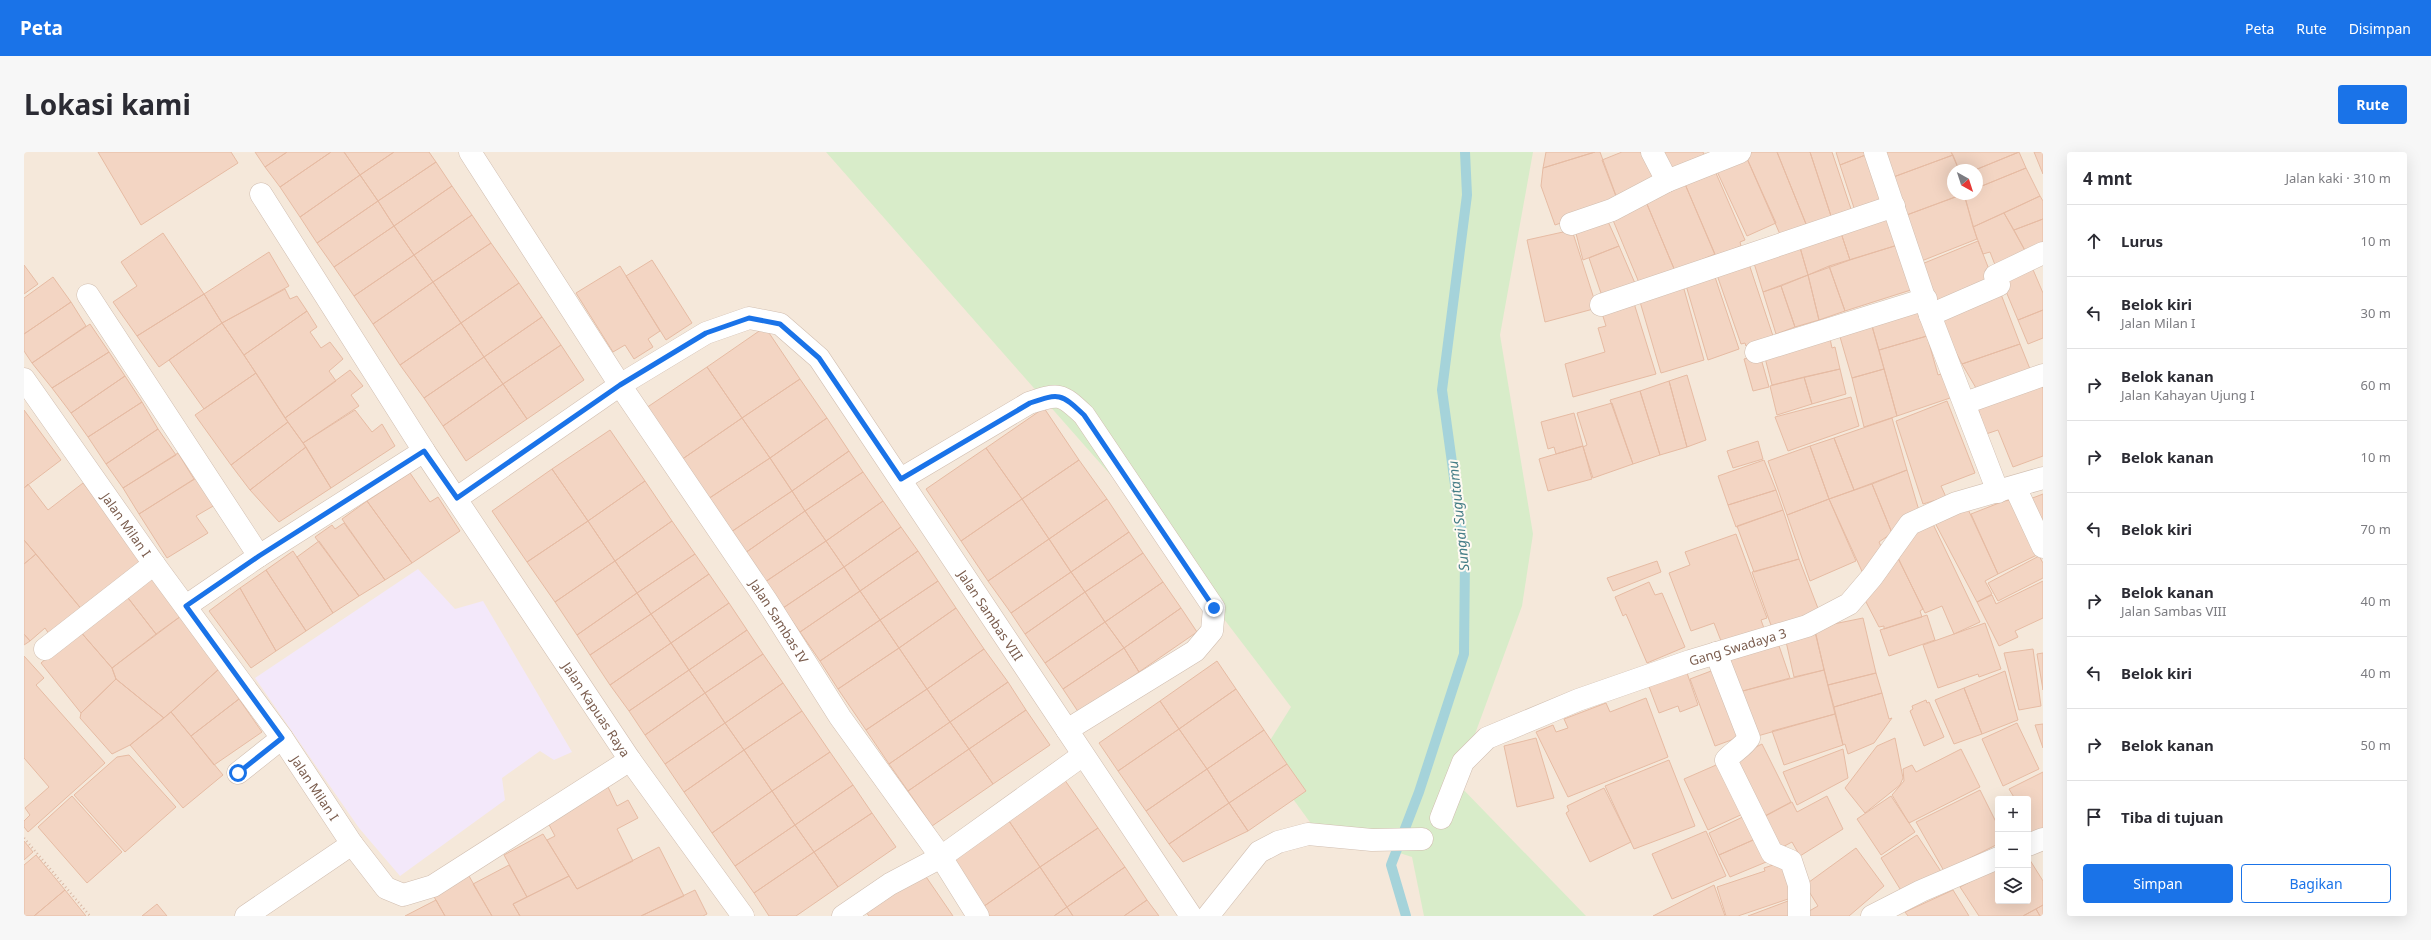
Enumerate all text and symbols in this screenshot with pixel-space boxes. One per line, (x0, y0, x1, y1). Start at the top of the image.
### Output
text: Peta (20, 15, 63, 41)
text: Peta (2245, 19, 2274, 38)
text: Rute (2296, 19, 2327, 38)
text: Disimpan (2349, 19, 2411, 38)
text: Lokasi kami (24, 85, 191, 123)
button: Rute (2338, 85, 2407, 124)
north arrow (1947, 164, 1983, 200)
text: 4 mnt (2083, 167, 2132, 190)
text: Jalan kaki · 310 m (2285, 169, 2391, 187)
icon: ahead (2083, 230, 2105, 252)
text: Lurus (2121, 231, 2163, 251)
text: 10 m (2361, 232, 2391, 250)
text: Belok kiri (2121, 294, 2192, 314)
icon: left (2083, 302, 2105, 324)
text: 30 m (2361, 304, 2391, 322)
text: Jalan Milan I (2121, 314, 2196, 332)
text: Belok kanan (2121, 366, 2214, 386)
icon: right (2083, 374, 2105, 396)
text: 60 m (2361, 376, 2391, 394)
text: Jalan Kahayan Ujung I (2121, 386, 2255, 404)
icon: right (2083, 446, 2105, 468)
text: Belok kanan (2121, 447, 2214, 467)
text: 10 m (2361, 448, 2391, 466)
water label: Sungai Sugutamu (1443, 460, 1473, 572)
street label: Jalan Milan I (96, 487, 155, 560)
icon: left (2083, 518, 2105, 540)
text: Belok kiri (2121, 519, 2192, 539)
text: 70 m (2361, 520, 2391, 538)
street label: Jalan Sambas VIII (953, 565, 1027, 664)
street label: Jalan Sambas IV (744, 574, 813, 667)
text: Belok kanan (2121, 582, 2214, 602)
icon: right (2083, 590, 2105, 612)
text: 40 m (2361, 592, 2391, 610)
route end (1205, 599, 1223, 617)
text: Jalan Sambas VIII (2121, 602, 2226, 620)
street label: Gang Swadaya 3 (1687, 624, 1789, 670)
street label: Jalan Kapuas Raya (557, 657, 634, 760)
icon: left (2083, 662, 2105, 684)
text: Belok kiri (2121, 663, 2192, 683)
text: 40 m (2361, 664, 2391, 682)
icon: right (2083, 734, 2105, 756)
text: Belok kanan (2121, 735, 2214, 755)
text: 50 m (2361, 736, 2391, 754)
street label: Jalan Milan I (286, 750, 343, 824)
route start (229, 764, 247, 782)
map controls (1995, 796, 2031, 904)
button: + (1995, 796, 2031, 832)
icon: arrive (2083, 806, 2105, 828)
text: Tiba di tujuan (2121, 807, 2224, 827)
button: − (1995, 832, 2031, 868)
button: Simpan (2083, 864, 2233, 903)
button: Bagikan (2241, 864, 2391, 903)
button: layers (1995, 868, 2031, 904)

